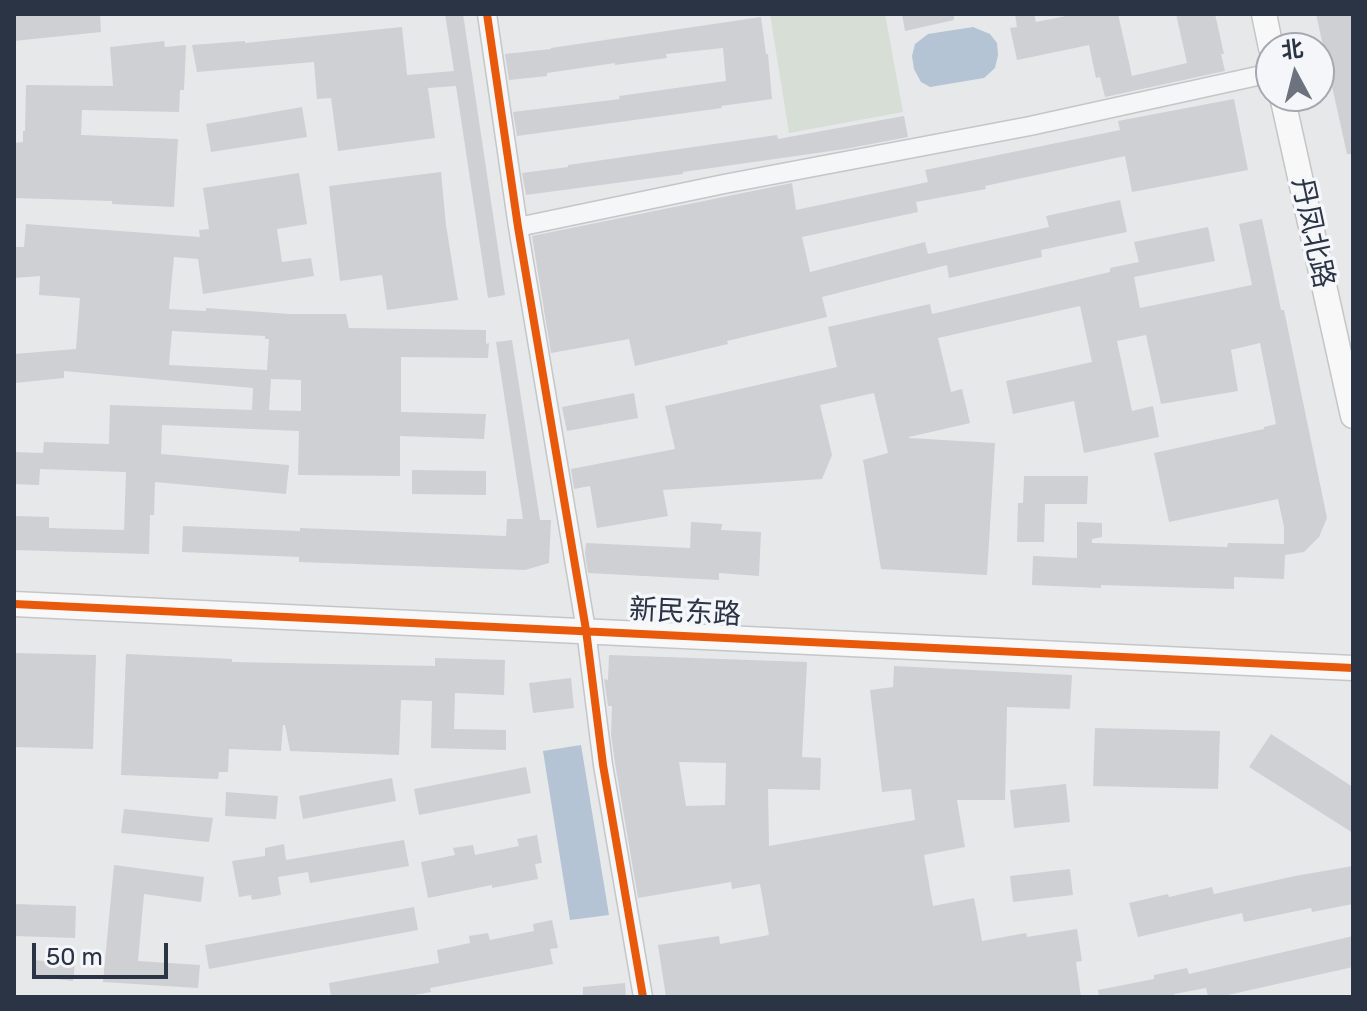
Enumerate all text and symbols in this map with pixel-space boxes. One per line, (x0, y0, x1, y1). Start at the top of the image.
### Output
north arrow (1255, 32, 1335, 112)
text: 北 (1280, 35, 1305, 64)
street label: 丹凤北路 (1284, 175, 1340, 291)
street label: 新民东路 (628, 593, 742, 633)
scale bar (36, 927, 172, 977)
text: 50 m (46, 943, 103, 971)

